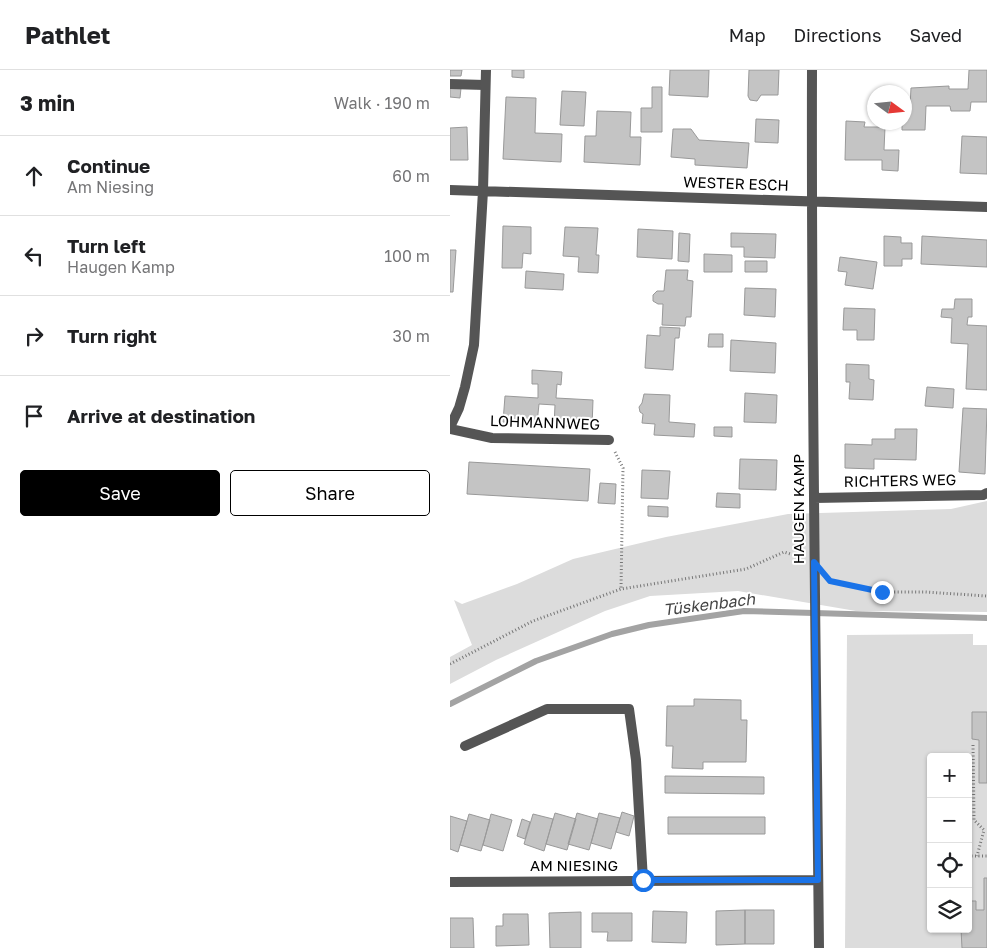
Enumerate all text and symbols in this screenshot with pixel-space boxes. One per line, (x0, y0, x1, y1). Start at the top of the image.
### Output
text: Pathlet (25, 20, 110, 49)
text: Map (729, 24, 765, 46)
text: Directions (793, 24, 881, 46)
text: Saved (909, 24, 962, 46)
north arrow (867, 85, 912, 130)
text: 3 min (20, 90, 75, 116)
text: Walk · 190 m (334, 93, 430, 113)
text: Continue (67, 154, 150, 177)
icon: ahead (20, 162, 48, 190)
text: 60 m (392, 166, 430, 186)
street label: WESTER ESCH (683, 172, 789, 194)
text: Am Niesing (67, 177, 154, 197)
text: Turn left (67, 234, 146, 257)
icon: left (20, 242, 48, 270)
text: 100 m (384, 246, 430, 266)
text: Haugen Kamp (67, 257, 175, 277)
icon: right (20, 322, 48, 350)
text: Turn right (67, 324, 157, 347)
text: 30 m (393, 326, 430, 346)
icon: arrive (20, 402, 48, 430)
text: Arrive at destination (67, 404, 255, 427)
street label: LOHMANNWEG (490, 411, 600, 433)
street label: HAUGEN KAMP (789, 454, 807, 564)
button: Save (20, 470, 220, 516)
button: Share (230, 470, 430, 516)
street label: RICHTERS WEG (844, 470, 956, 490)
route end (871, 581, 894, 604)
water label: Tüskenbach (662, 588, 757, 620)
map controls (927, 753, 972, 933)
button: + (927, 753, 972, 798)
button: − (927, 798, 972, 843)
button: locate (927, 843, 972, 888)
street label: AM NIESING (530, 856, 618, 874)
route start (632, 869, 655, 892)
button: layers (927, 888, 972, 933)

